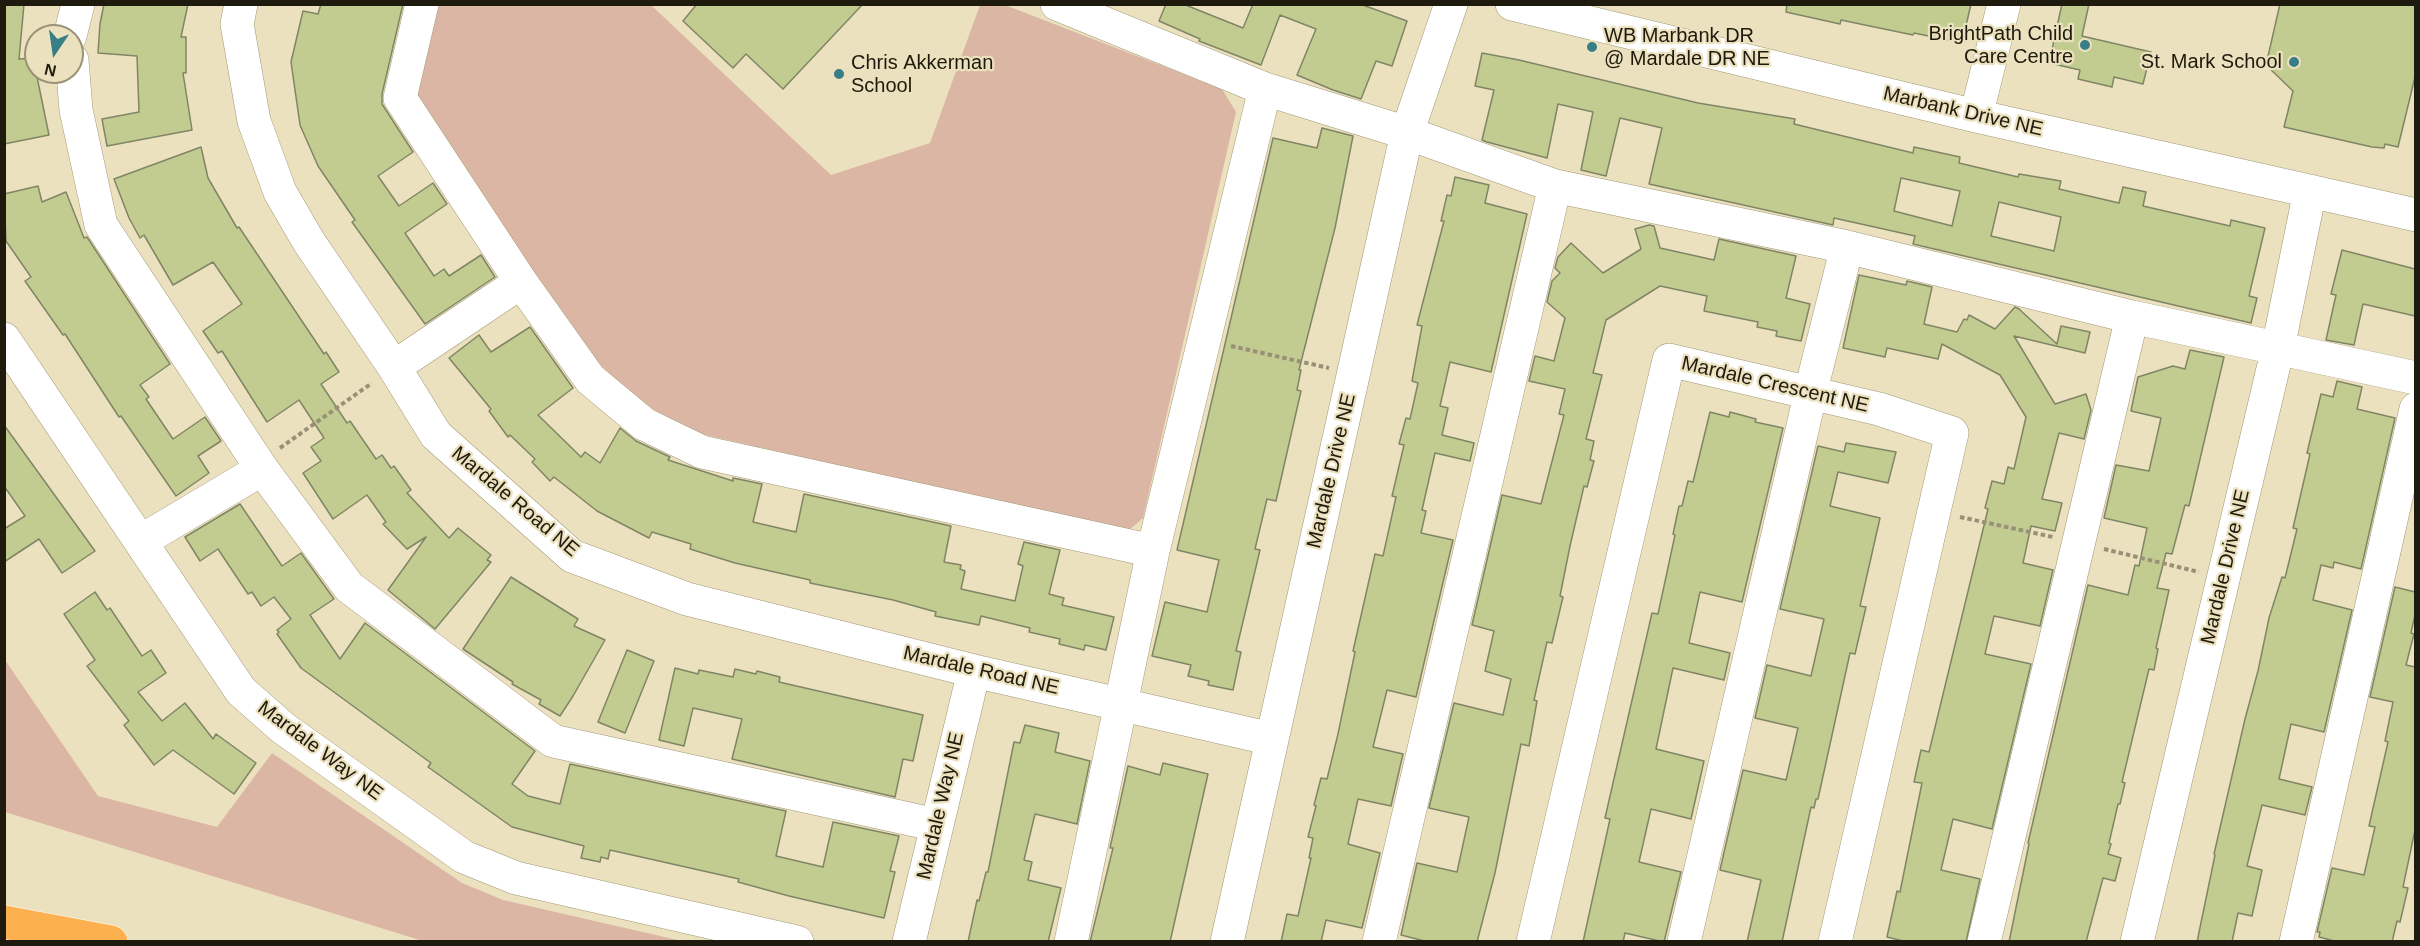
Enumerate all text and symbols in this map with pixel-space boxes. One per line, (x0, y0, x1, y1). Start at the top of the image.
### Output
place label: BrightPath Child Care Centre (1928, 22, 2073, 69)
north arrow (24, 24, 84, 84)
place label: WB Marbank DR @ Mardale DR NE (1604, 24, 1770, 71)
marker: BrightPath Child Care Centre (2078, 38, 2092, 52)
marker: WB Marbank DR @ Mardale DR NE (1585, 40, 1599, 54)
place label: St. Mark School (2141, 50, 2282, 74)
place label: Chris Akkerman School (851, 51, 993, 98)
marker: St. Mark School (2287, 55, 2301, 69)
text: N (43, 60, 58, 80)
marker: Chris Akkerman School (832, 67, 846, 81)
street label: Marbank Drive NE (1881, 82, 2045, 142)
street label: Mardale Crescent NE (1679, 352, 1871, 418)
street label: Mardale Drive NE (1303, 391, 1361, 551)
street label: Mardale Road NE (446, 442, 584, 562)
street label: Mardale Drive NE (2197, 487, 2255, 647)
street label: Mardale Road NE (901, 641, 1061, 701)
street label: Mardale Way NE (253, 696, 387, 806)
street label: Mardale Way NE (912, 730, 970, 882)

